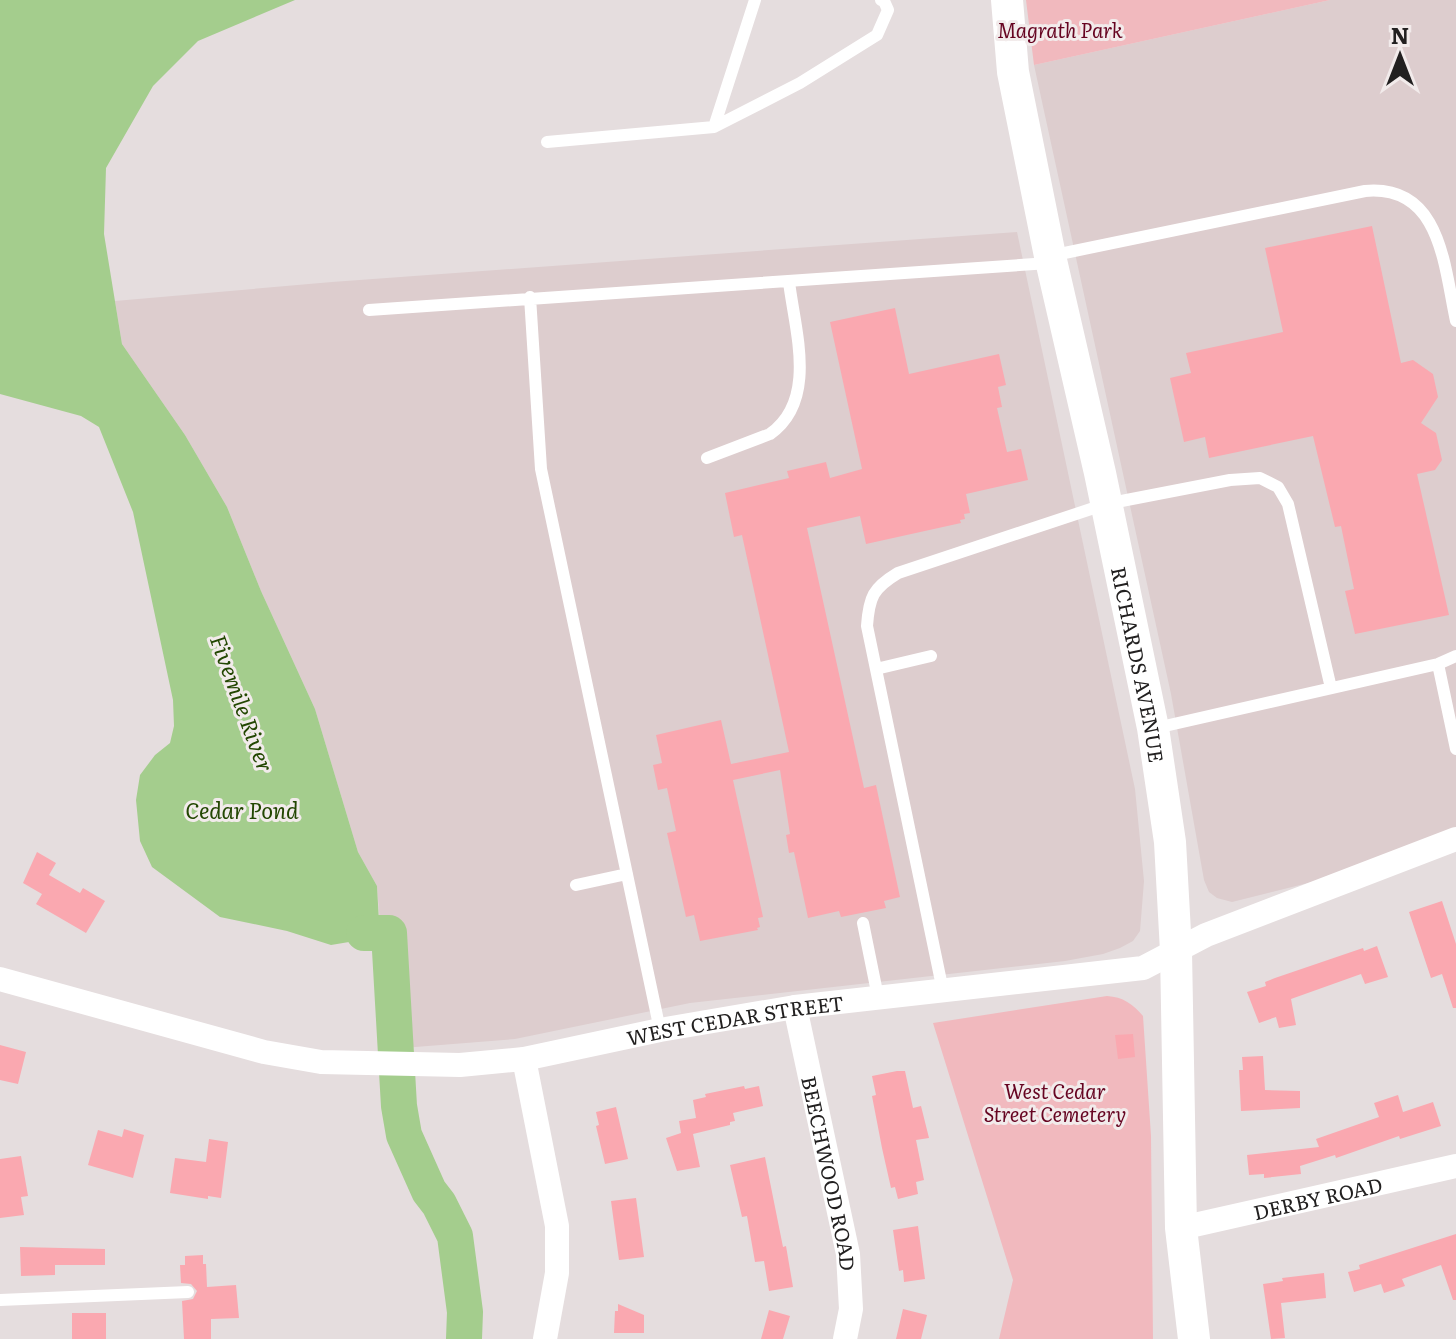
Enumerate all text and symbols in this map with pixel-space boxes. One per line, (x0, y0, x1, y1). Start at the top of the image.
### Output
park label: Magrath Park (997, 14, 1123, 44)
north arrow (1360, 16, 1440, 96)
text: N (1391, 18, 1409, 51)
street label: RICHARDS AVENUE (1105, 564, 1173, 765)
water label: Fivemile River (203, 630, 283, 776)
water label: Cedar Pond (185, 793, 299, 826)
street label: WEST CEDAR STREET (624, 987, 845, 1052)
street label: BEECHWOOD ROAD (795, 1073, 864, 1272)
park label: West Cedar Street Cemetery (984, 1075, 1126, 1128)
street label: DERBY ROAD (1250, 1168, 1385, 1226)

